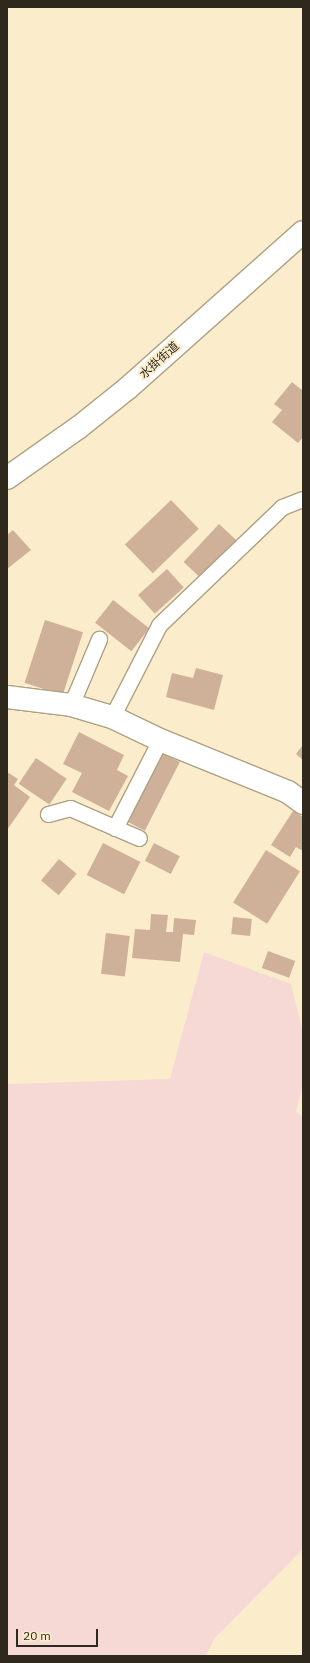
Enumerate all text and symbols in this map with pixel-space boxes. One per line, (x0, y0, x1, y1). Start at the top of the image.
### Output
street label: 水掛街道 (136, 339, 182, 381)
scale bar (18, 1621, 100, 1647)
text: 20 m (23, 1628, 51, 1643)

